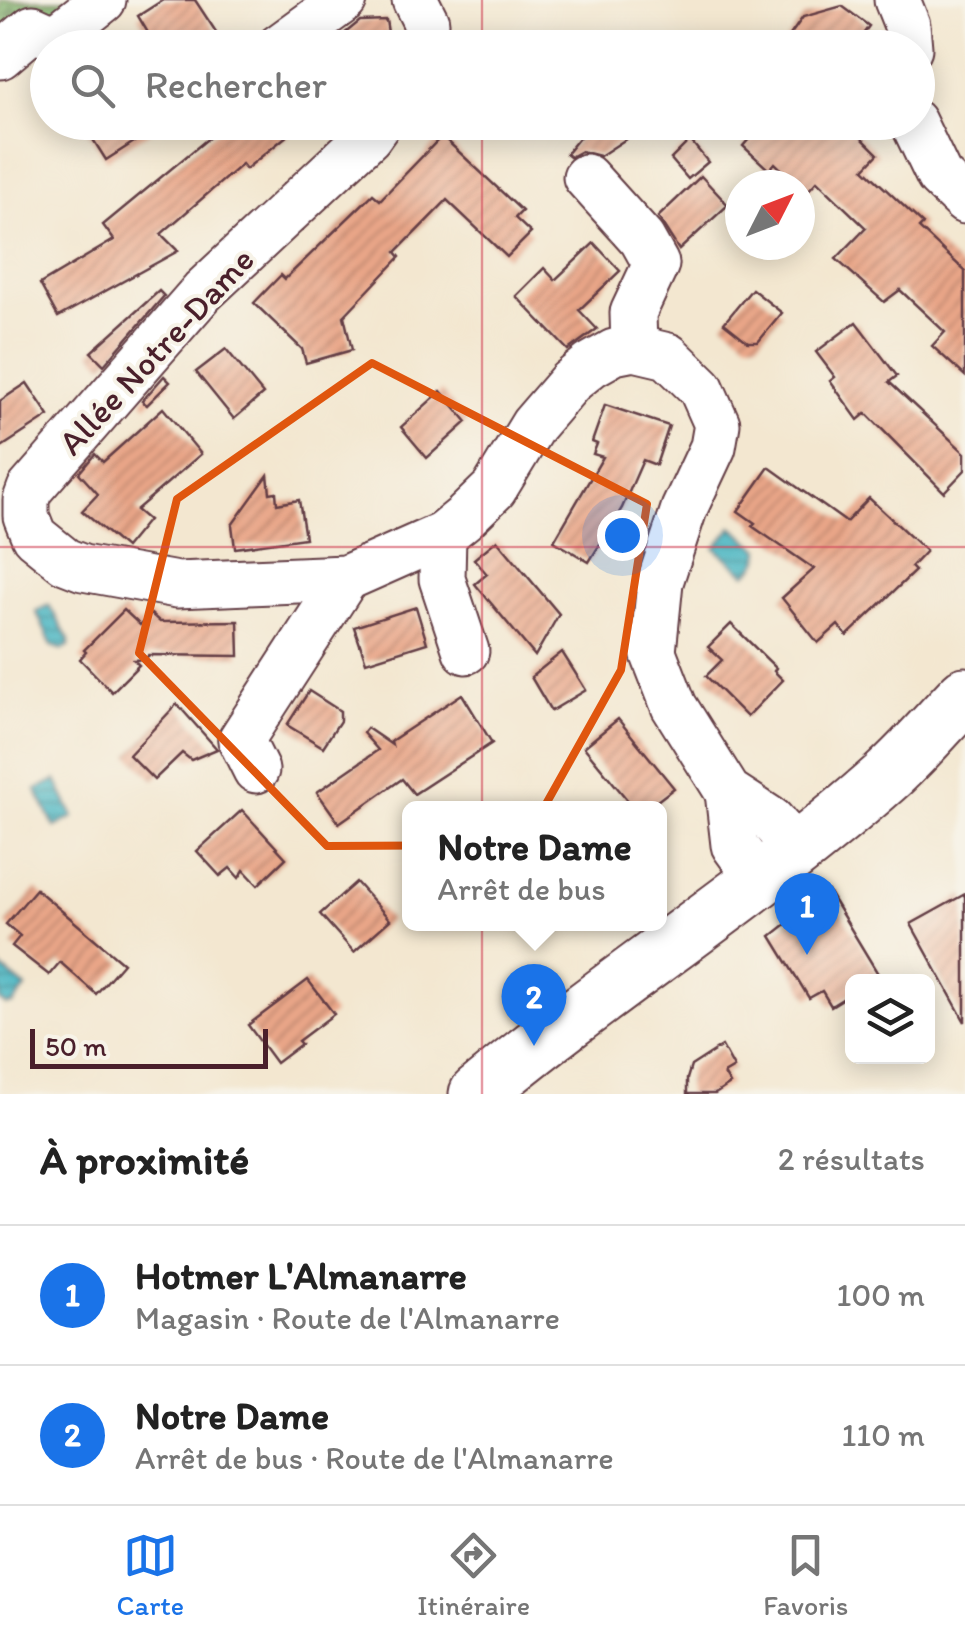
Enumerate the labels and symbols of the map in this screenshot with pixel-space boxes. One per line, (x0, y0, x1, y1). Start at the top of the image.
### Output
north arrow (725, 170, 815, 260)
street label: Allée Notre-Dame (49, 239, 263, 463)
your location (597, 510, 648, 561)
pin: 1 (774, 872, 840, 955)
pin: 2 (502, 964, 566, 1046)
scale bar (30, 1024, 268, 1068)

